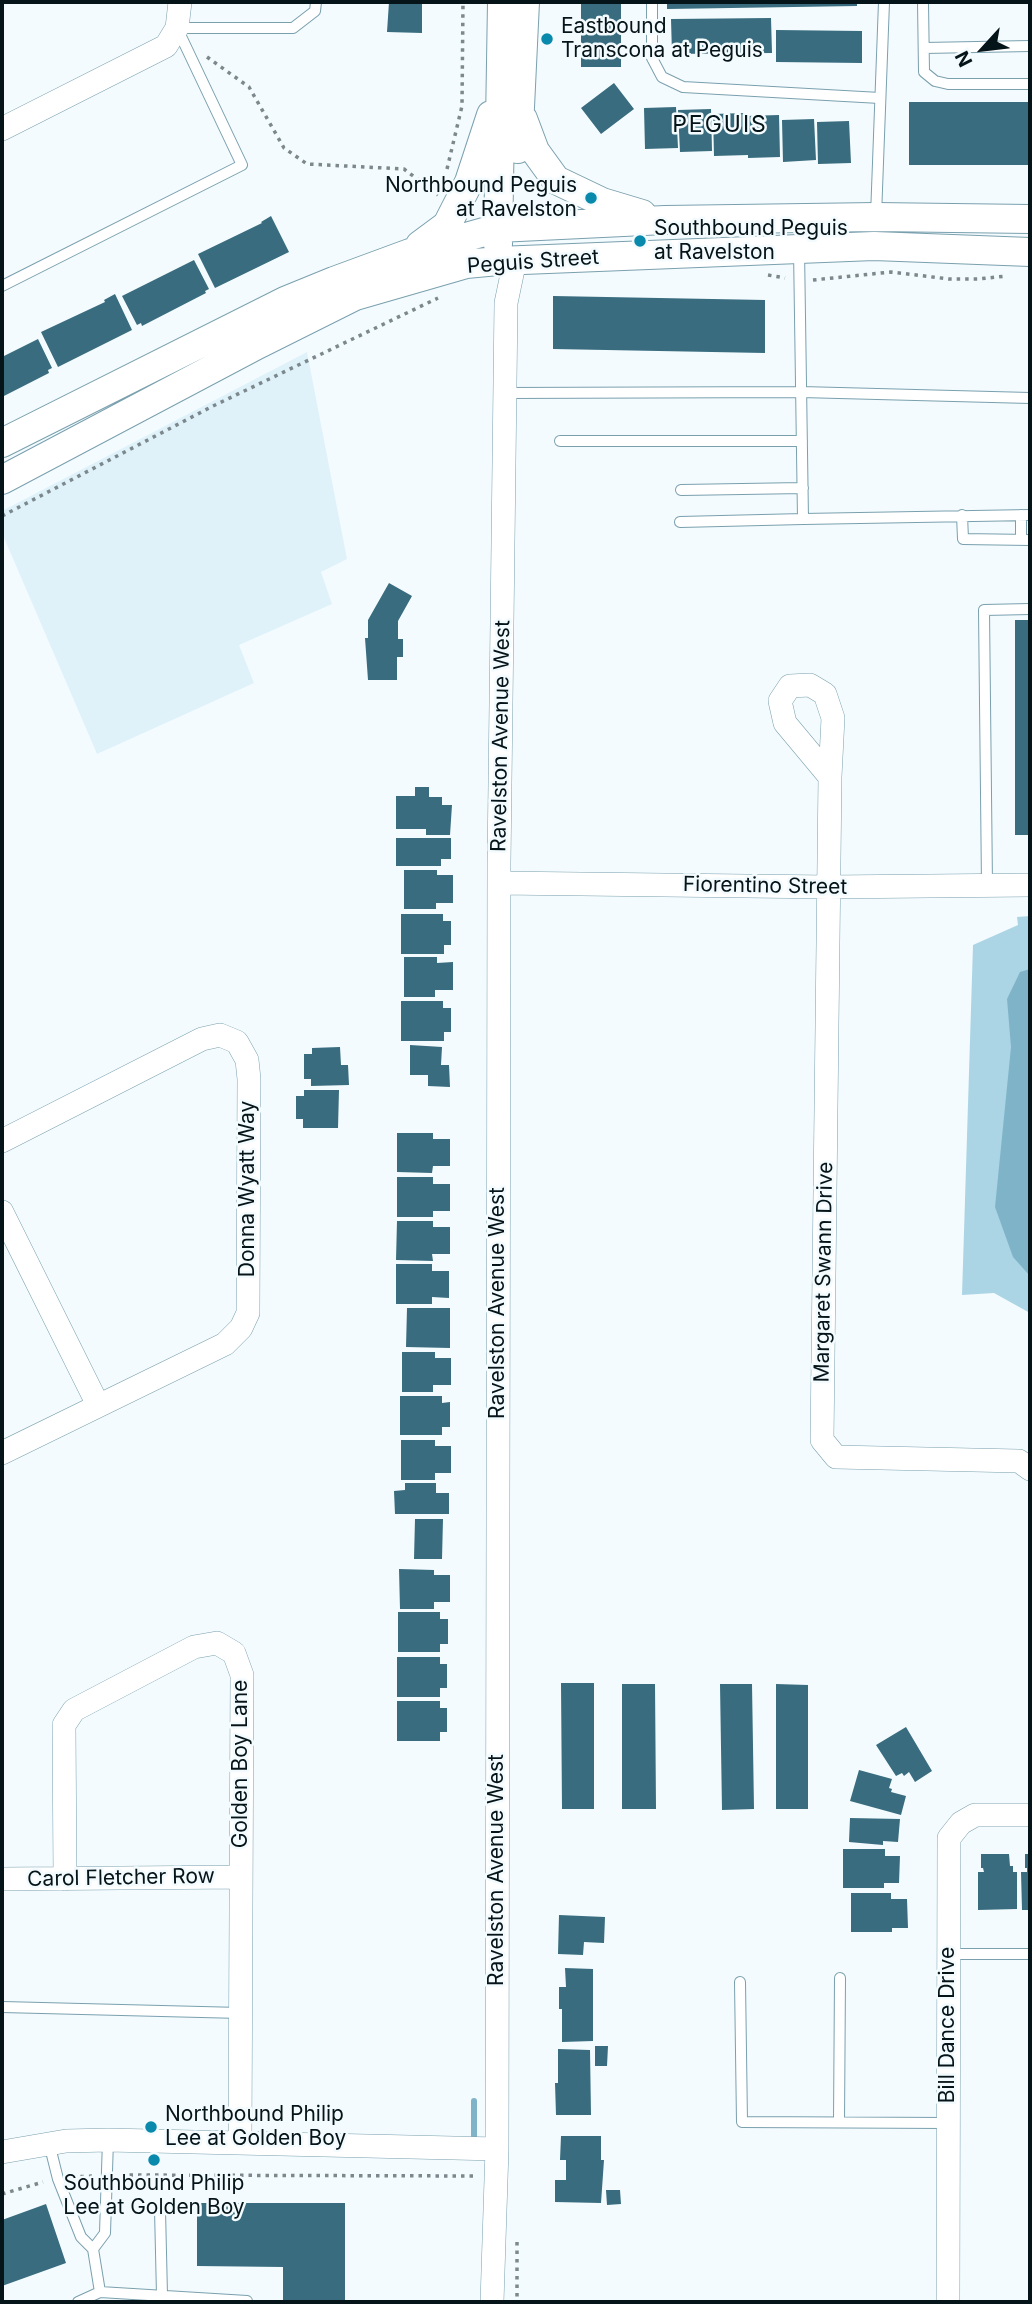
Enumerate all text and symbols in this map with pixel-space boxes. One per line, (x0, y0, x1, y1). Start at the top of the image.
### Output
place label: Eastbound Transcona at Peguis (561, 14, 763, 64)
north arrow (948, 14, 1018, 84)
marker: Eastbound Transcona at Peguis (539, 31, 555, 47)
text: N (950, 47, 977, 70)
district label: PEGUIS (673, 111, 767, 139)
place label: Northbound Peguis at Ravelston (385, 173, 577, 223)
marker: Northbound Peguis at Ravelston (583, 190, 599, 206)
place label: Southbound Peguis at Ravelston (654, 216, 848, 266)
marker: Southbound Peguis at Ravelston (632, 233, 648, 249)
street label: Peguis Street (466, 245, 600, 279)
street label: Ravelston Avenue West (486, 620, 516, 852)
street label: Fiorentino Street (683, 872, 847, 900)
street label: Donna Wyatt Way (235, 1101, 261, 1277)
street label: Margaret Swann Drive (809, 1161, 839, 1383)
street label: Ravelston Avenue West (485, 1187, 511, 1419)
street label: Golden Boy Lane (228, 1680, 254, 1848)
street label: Ravelston Avenue West (484, 1754, 510, 1986)
street label: Carol Fletcher Row (27, 1864, 215, 1892)
street label: Bill Dance Drive (935, 1947, 961, 2103)
place label: Northbound Philip Lee at Golden Boy (165, 2102, 346, 2152)
marker: Northbound Philip Lee at Golden Boy (143, 2119, 159, 2135)
marker: Southbound Philip Lee at Golden Boy (146, 2152, 162, 2168)
place label: Southbound Philip Lee at Golden Boy (63, 2171, 245, 2221)

